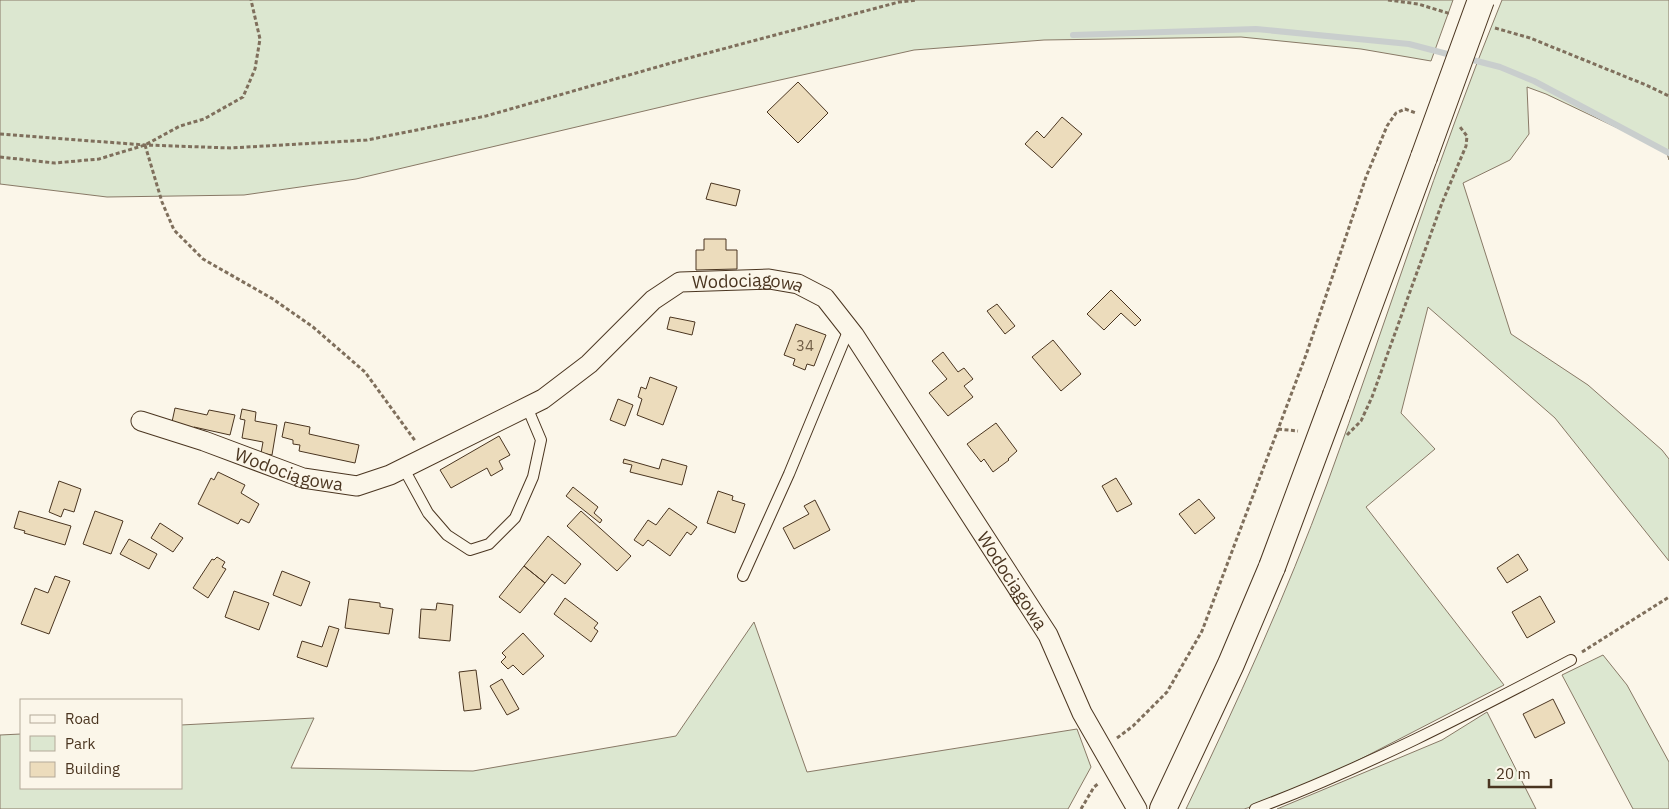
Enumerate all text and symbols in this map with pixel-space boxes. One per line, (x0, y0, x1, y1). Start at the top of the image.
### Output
street label: Wodociągowa (692, 267, 809, 297)
house number: 34 (796, 336, 814, 355)
street label: Wodociągowa (232, 442, 345, 495)
street label: Wodociągowa (973, 527, 1053, 634)
legend (20, 699, 182, 789)
text: Road (65, 709, 100, 728)
text: Park (65, 734, 95, 753)
scale bar (1489, 756, 1552, 788)
text: Building (65, 759, 120, 778)
text: 20 m (1496, 764, 1531, 783)

